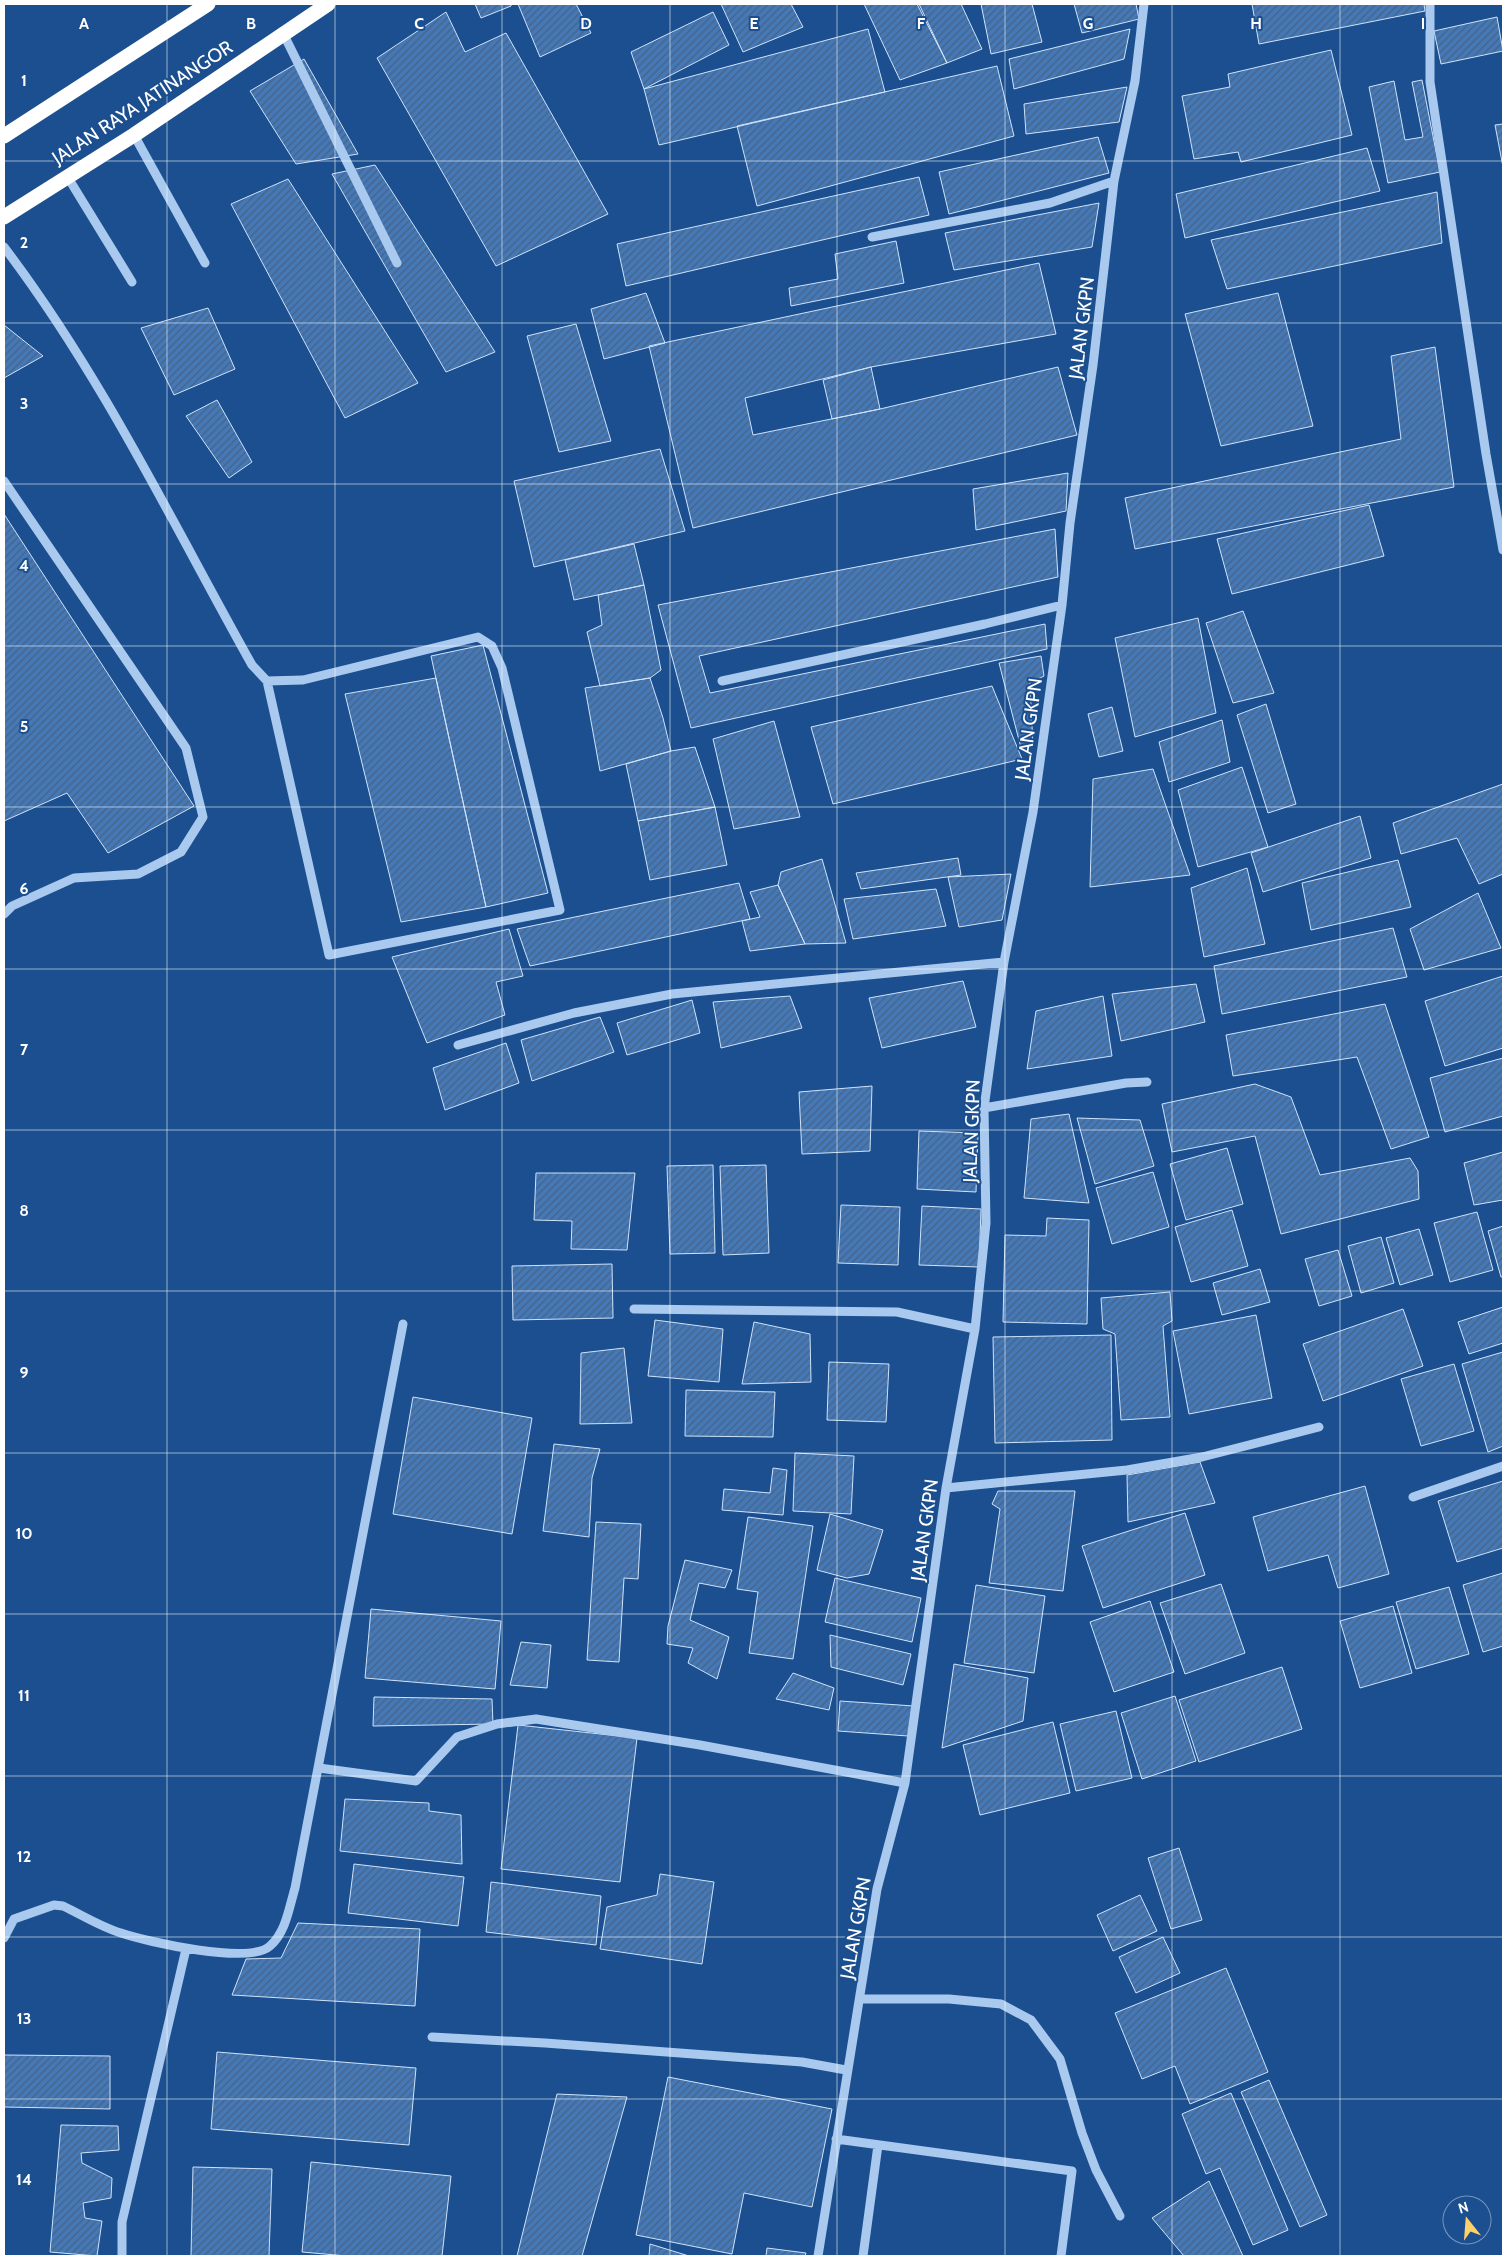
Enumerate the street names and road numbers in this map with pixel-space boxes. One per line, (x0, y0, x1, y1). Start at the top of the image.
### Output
street label: JALAN RAYA JATINANGOR (47, 35, 237, 170)
street label: JALAN GKPN (1064, 275, 1099, 382)
street label: JALAN GKPN (1010, 676, 1047, 783)
street label: JALAN GKPN (958, 1079, 985, 1184)
street label: JALAN GKPN (906, 1477, 943, 1584)
street label: JALAN GKPN (835, 1875, 876, 1982)

